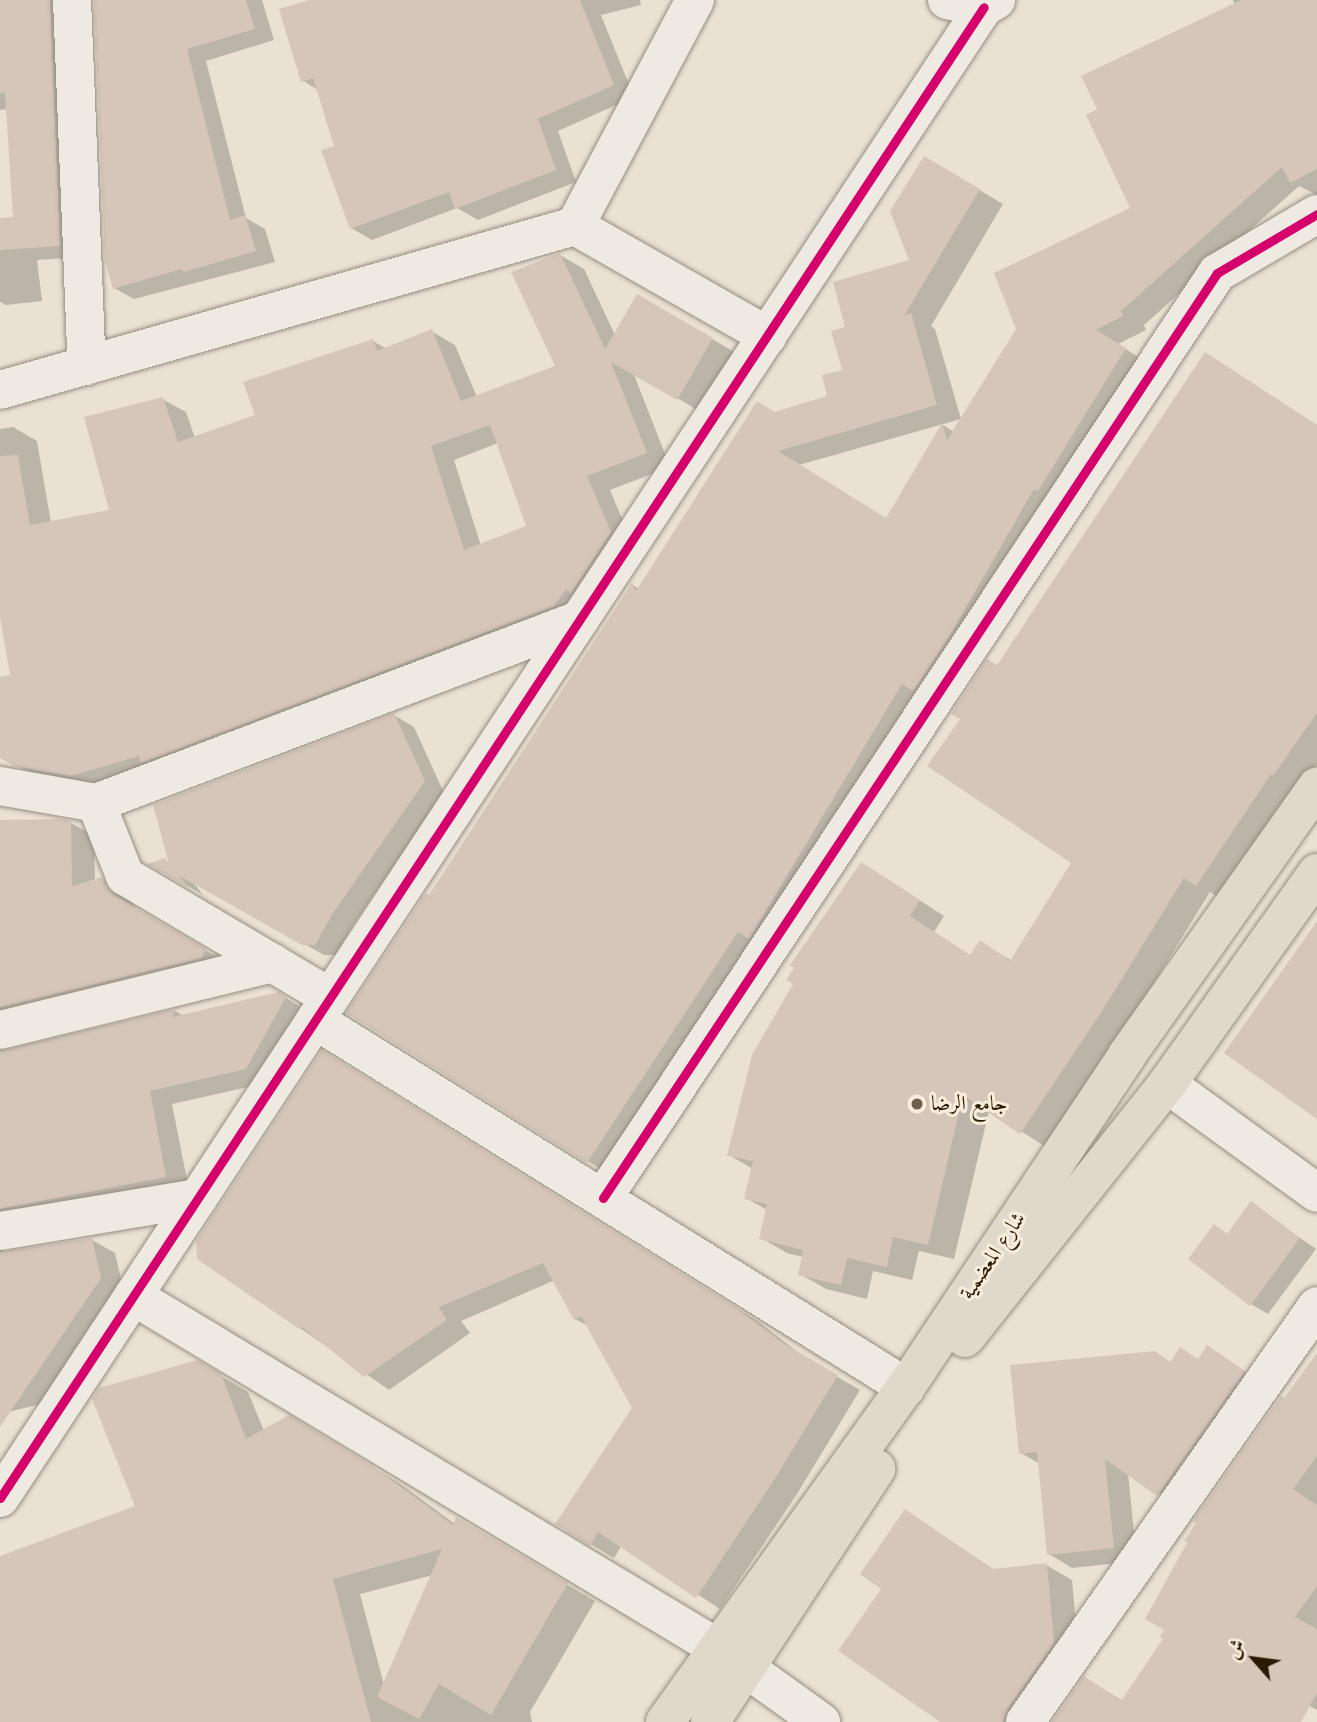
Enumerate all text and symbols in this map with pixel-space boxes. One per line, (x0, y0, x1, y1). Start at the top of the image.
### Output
place label: جامع الرضا (931, 1091, 1007, 1117)
marker: جامع الرضا (909, 1096, 925, 1112)
street label: شارع المعضمية (955, 1208, 1031, 1304)
north arrow (1219, 1624, 1289, 1694)
text: ش (1220, 1635, 1251, 1664)

